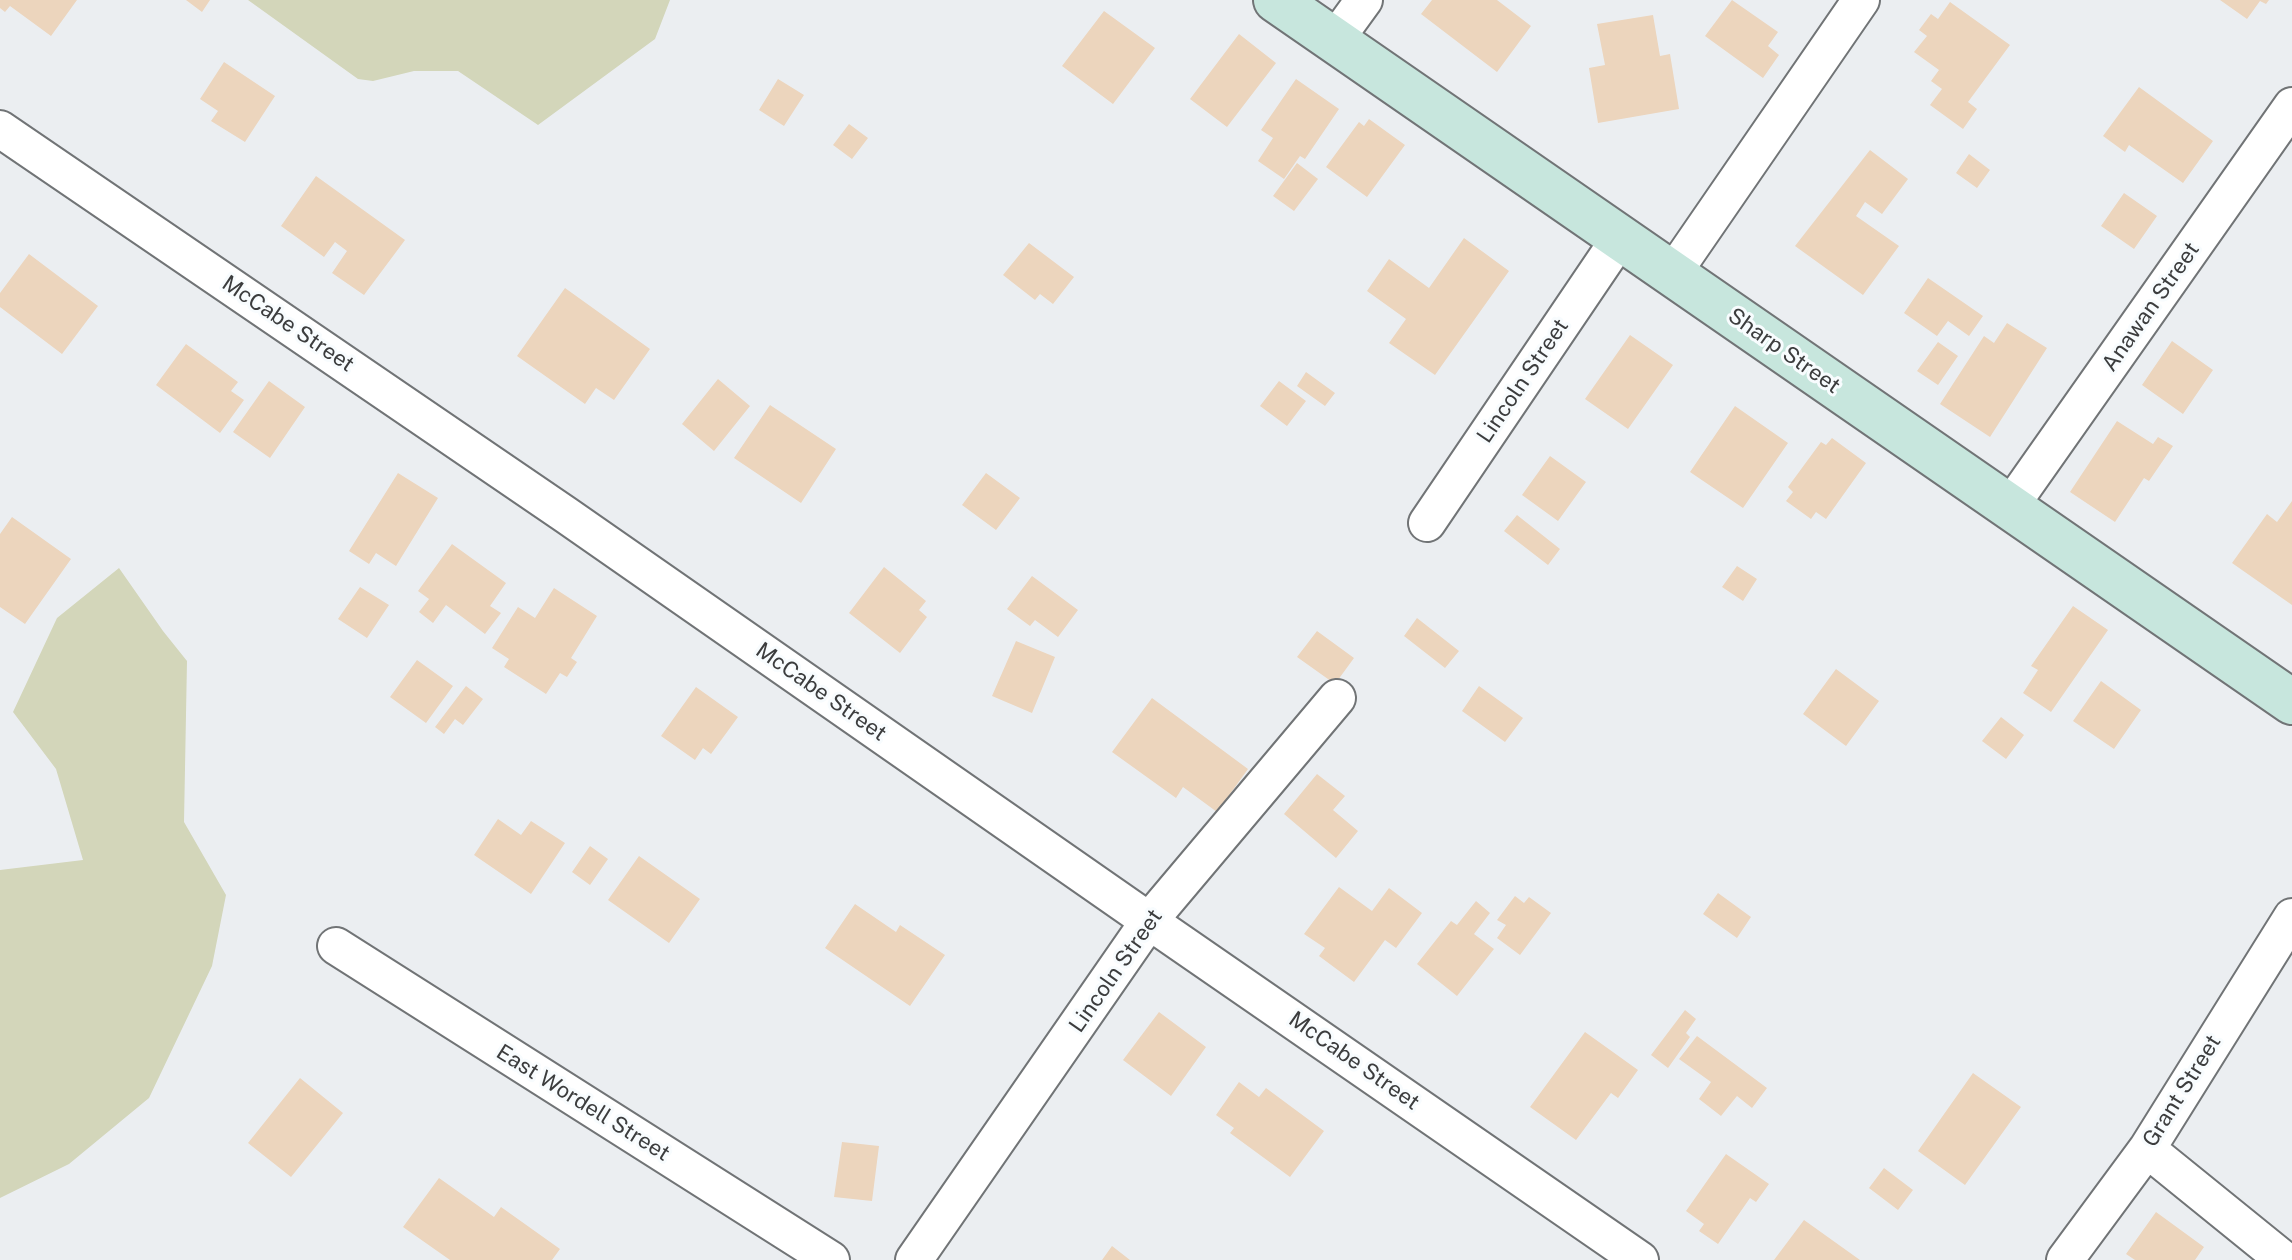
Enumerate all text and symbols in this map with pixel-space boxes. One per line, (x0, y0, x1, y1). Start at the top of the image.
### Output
street label: Anawan Street (2097, 237, 2205, 377)
street label: McCabe Street (217, 270, 359, 378)
street label: Sharp Street (1723, 303, 1845, 399)
street label: Lincoln Street (1472, 314, 1574, 448)
street label: McCabe Street (751, 637, 891, 747)
street label: Lincoln Street (1064, 904, 1168, 1038)
street label: McCabe Street (1284, 1006, 1424, 1116)
street label: Grant Street (2137, 1030, 2227, 1152)
street label: East Wordell Street (491, 1039, 675, 1167)

